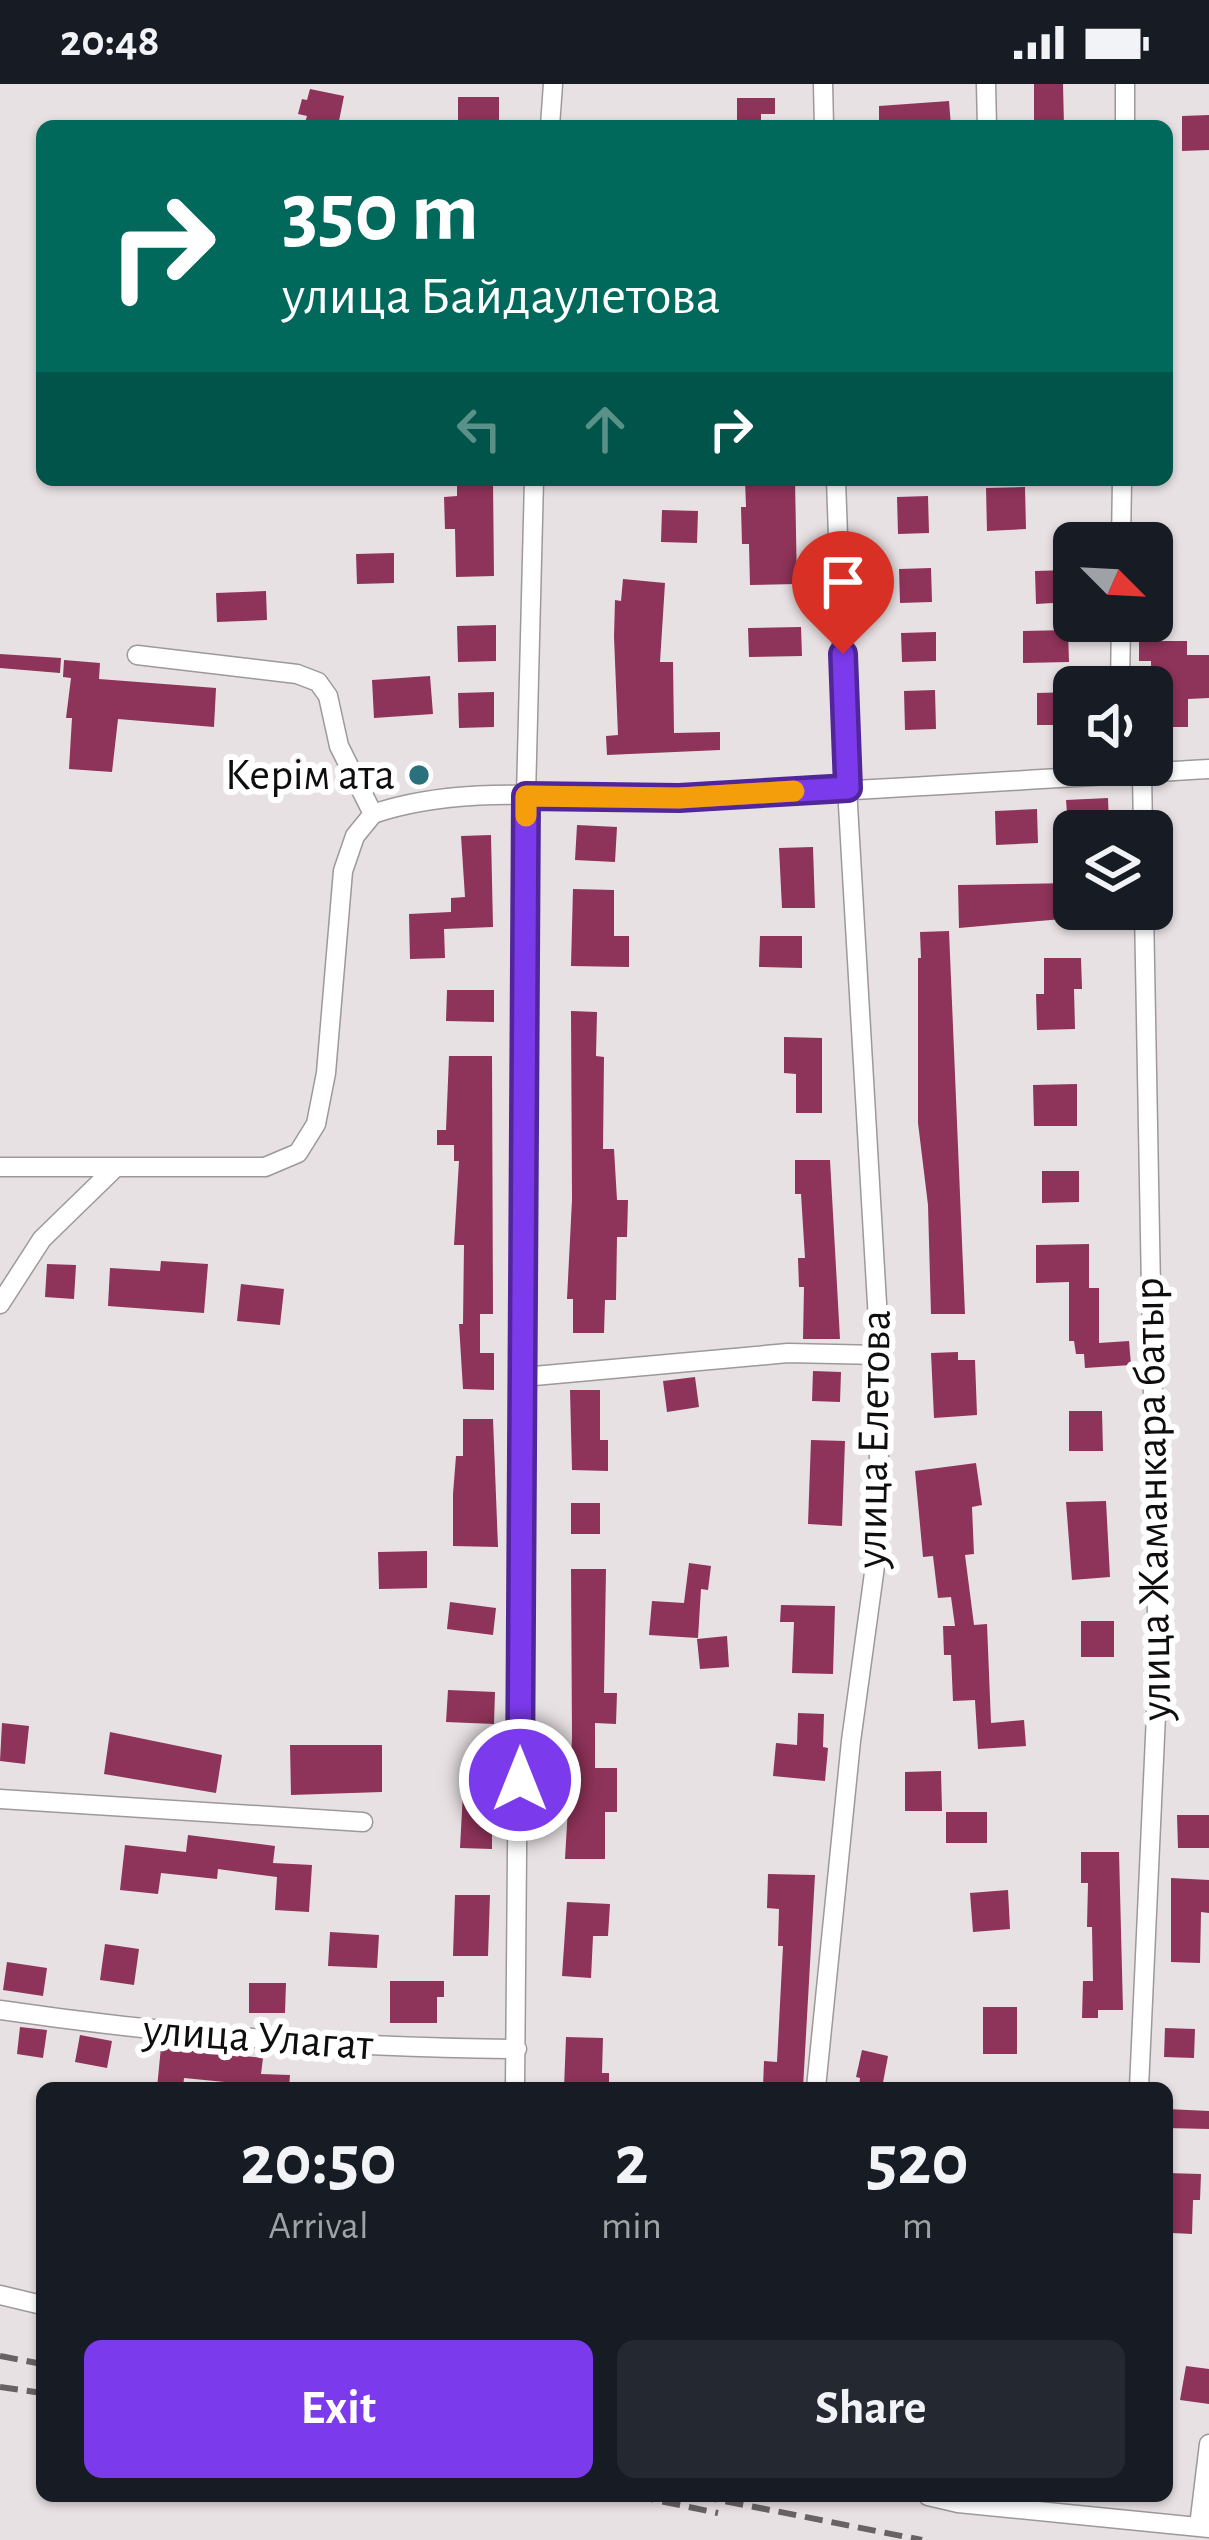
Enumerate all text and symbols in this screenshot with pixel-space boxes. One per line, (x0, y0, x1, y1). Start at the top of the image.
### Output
text: 20:48 (60, 19, 160, 64)
icon: right (84, 168, 240, 324)
text: 350 m (282, 172, 479, 256)
text: улица Байдаулетова (282, 270, 721, 324)
icon: left (446, 396, 512, 462)
icon: ahead (572, 396, 638, 462)
icon: right (698, 396, 764, 462)
north arrow (1053, 522, 1173, 642)
map controls (1053, 522, 1173, 930)
pin (792, 531, 894, 654)
icon: arrive (810, 549, 876, 615)
button: sound (1053, 666, 1173, 786)
place label: Керім ата (224, 753, 395, 798)
marker: Керім ата (406, 762, 432, 788)
button: layers (1053, 810, 1173, 930)
street label: улица Жаманкара батыр (1127, 1277, 1179, 1722)
street label: улица Елетова (849, 1309, 899, 1570)
position arrow (457, 1717, 583, 1843)
street label: улица Улагат (141, 2007, 375, 2069)
text: 20:50 (240, 2125, 397, 2197)
text: 2 (615, 2125, 648, 2197)
text: 520 (866, 2125, 969, 2197)
text: Arrival (268, 2207, 369, 2246)
text: min (601, 2207, 662, 2246)
text: m (902, 2207, 933, 2246)
button: Exit (84, 2340, 593, 2478)
button: Share (617, 2340, 1125, 2478)

